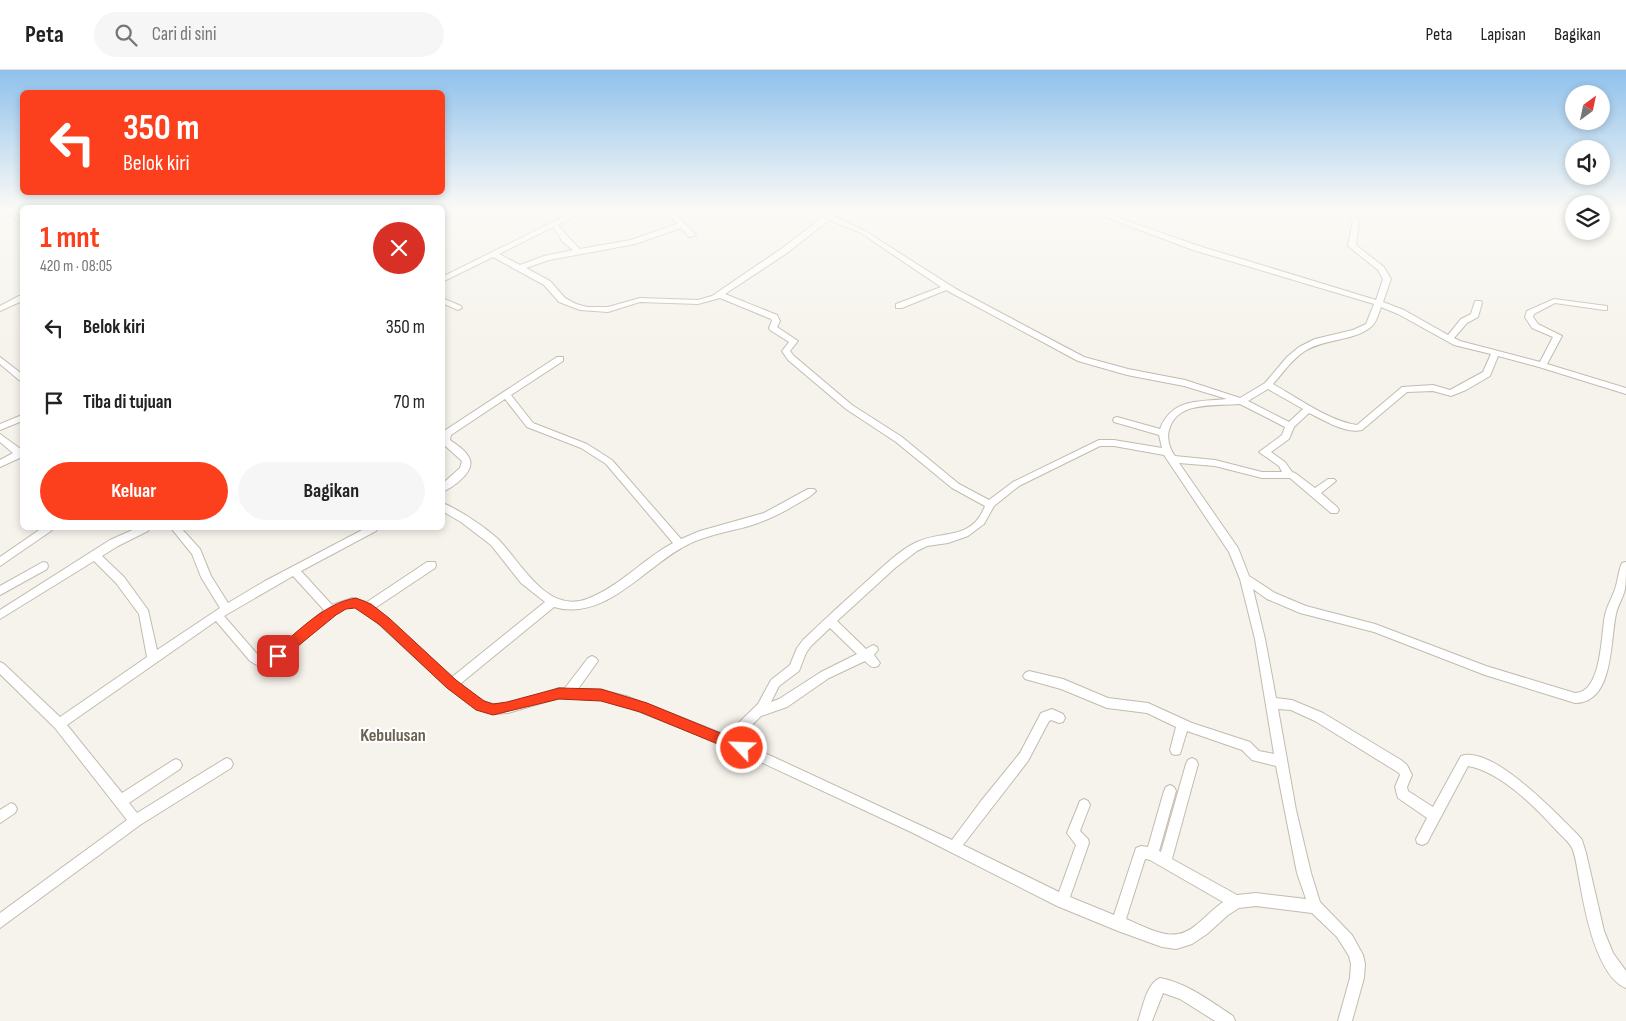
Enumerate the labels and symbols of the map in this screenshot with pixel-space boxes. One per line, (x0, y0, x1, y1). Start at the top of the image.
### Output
north arrow (1565, 85, 1610, 130)
pin (257, 635, 299, 677)
position arrow (715, 721, 767, 773)
district label: Kebulusan (360, 725, 426, 746)

